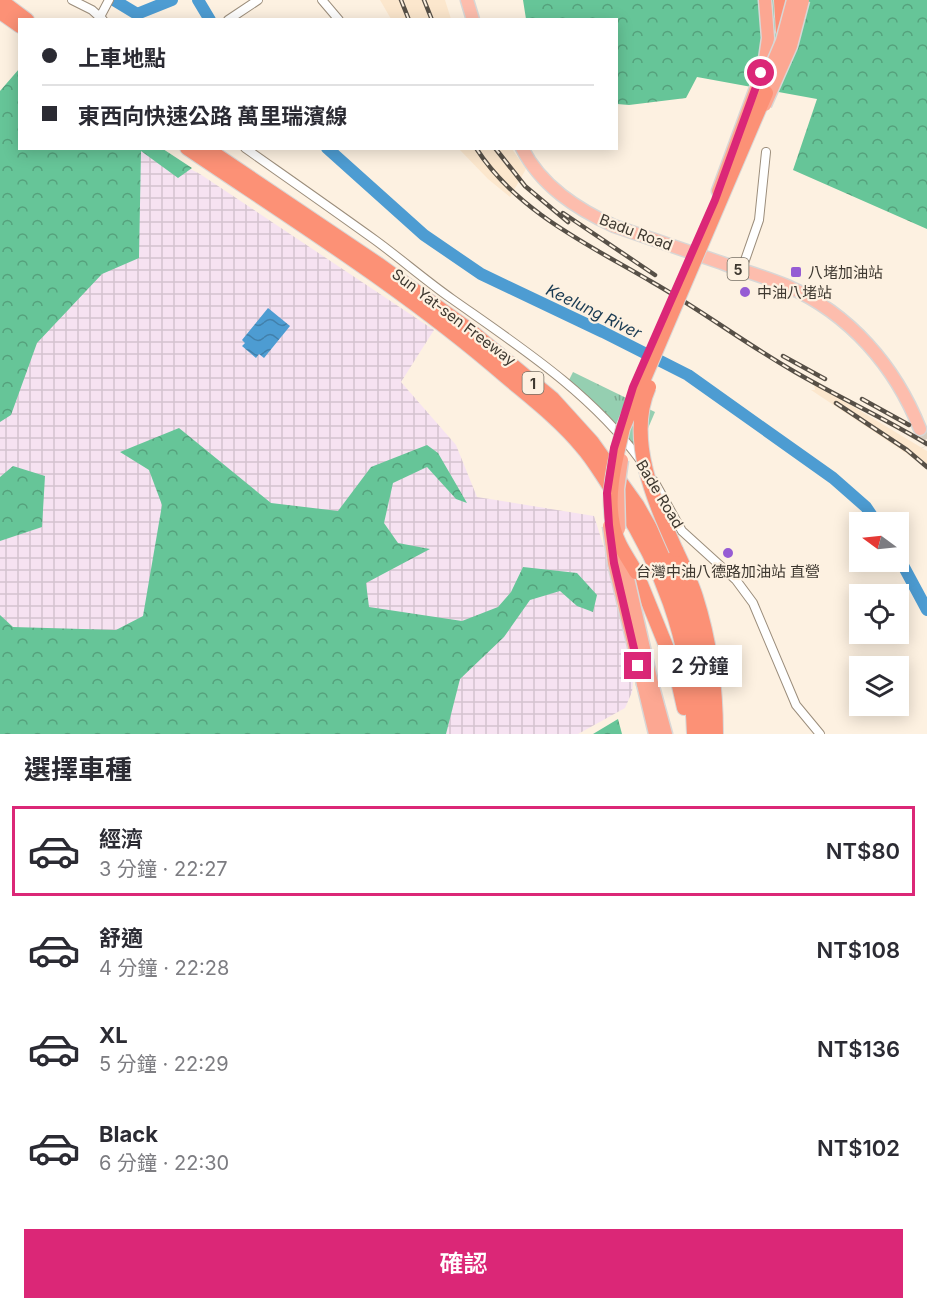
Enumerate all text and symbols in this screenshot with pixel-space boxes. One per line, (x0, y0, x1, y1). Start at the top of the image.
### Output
text: 上車地點 (78, 45, 166, 71)
route start (747, 59, 774, 86)
text: 東西向快速公路 萬里瑞濱線 (78, 103, 347, 129)
street label: Badu Road (597, 209, 675, 255)
road number: 5 (728, 258, 748, 280)
place label: 八堵加油站 (808, 263, 883, 282)
street label: Sun Yat-sen Freeway (388, 264, 520, 370)
marker: 八堵加油站 (789, 265, 803, 279)
water label: Keelung River (543, 279, 646, 343)
place label: 中油八堵站 (757, 283, 832, 302)
marker: 中油八堵站 (738, 285, 752, 299)
road number: 1 (522, 372, 544, 394)
street label: Bade Road (632, 456, 688, 532)
north arrow (849, 512, 909, 572)
map controls (849, 512, 909, 716)
marker: 台灣中油八德路加油站 直營 (721, 546, 735, 560)
place label: 台灣中油八德路加油站 直營 (636, 562, 820, 581)
button: locate (849, 584, 909, 644)
callout: 2 分鐘 (659, 645, 743, 687)
route end (624, 652, 651, 679)
text: 2 分鐘 (671, 654, 729, 678)
button: layers (849, 656, 909, 716)
text: 選擇車種 (24, 753, 132, 786)
icon: car (27, 824, 81, 878)
text: 經濟 (99, 826, 143, 852)
text: NT$80 (826, 838, 900, 864)
text: 3 分鐘 · 22:27 (99, 857, 228, 881)
icon: car (27, 923, 81, 977)
text: 舒適 (99, 925, 143, 951)
text: NT$108 (817, 937, 900, 963)
text: 4 分鐘 · 22:28 (99, 956, 229, 980)
icon: car (27, 1022, 81, 1076)
text: XL (99, 1022, 128, 1048)
text: NT$136 (817, 1036, 900, 1062)
text: 5 分鐘 · 22:29 (99, 1052, 229, 1076)
icon: car (27, 1121, 81, 1175)
text: Black (99, 1121, 158, 1147)
text: NT$102 (817, 1135, 900, 1161)
text: 6 分鐘 · 22:30 (99, 1151, 229, 1175)
button: 確認 (24, 1229, 903, 1298)

